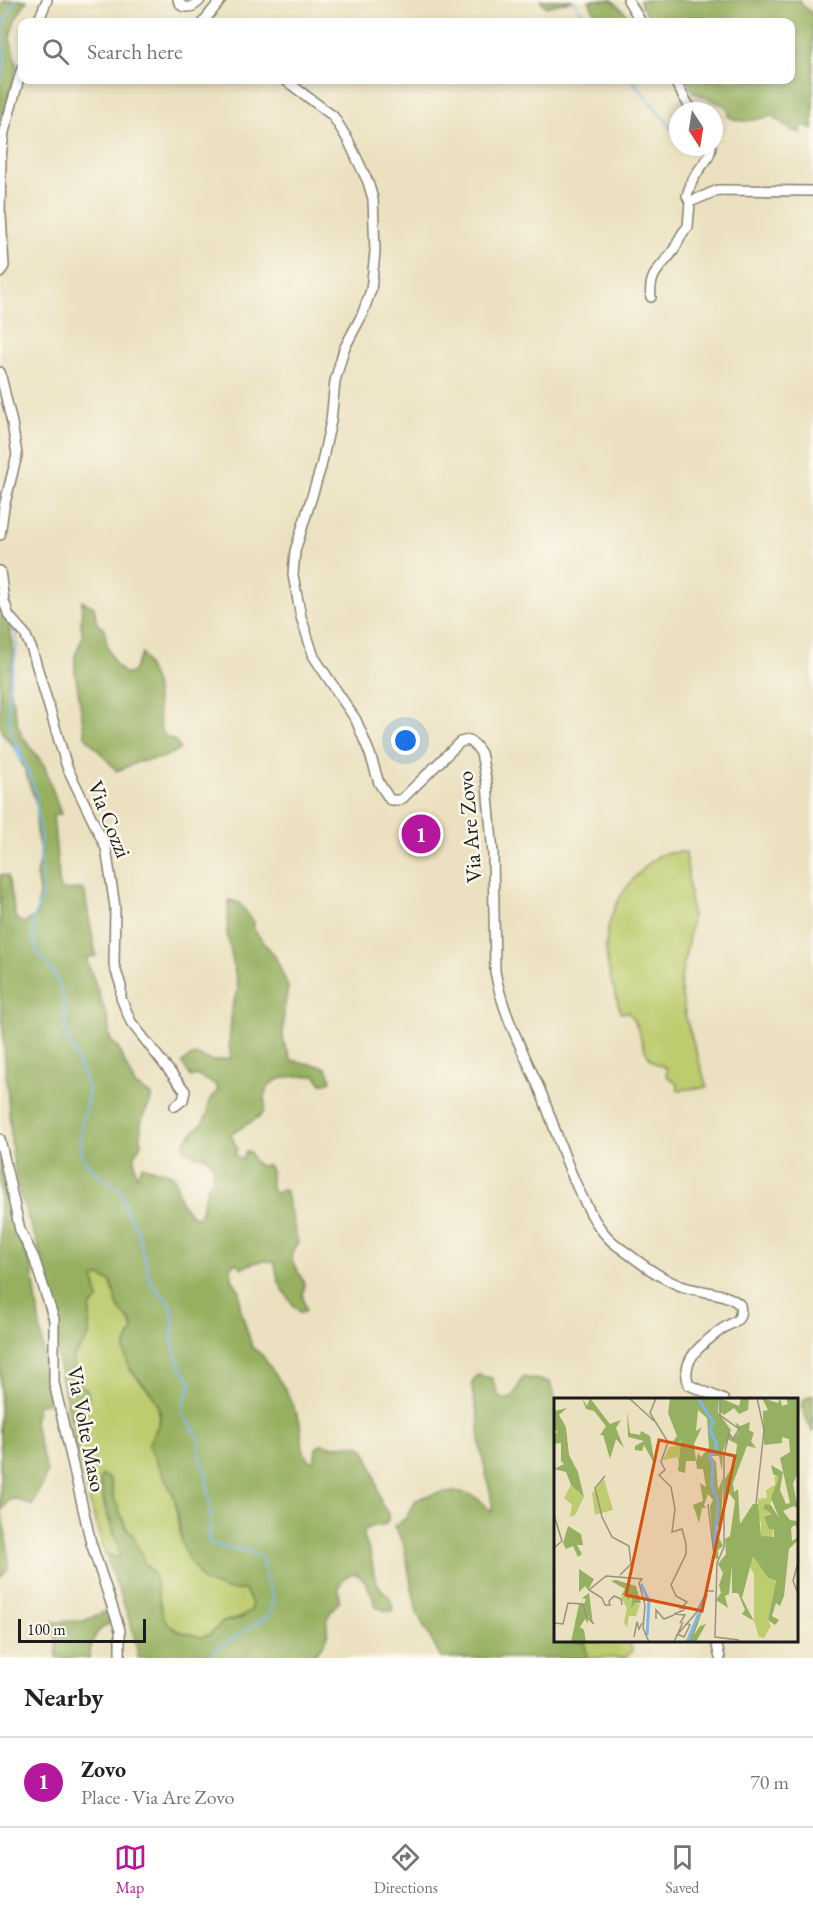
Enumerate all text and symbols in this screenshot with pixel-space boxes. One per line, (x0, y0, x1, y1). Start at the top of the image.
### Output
search box (18, 18, 795, 84)
icon: search (39, 35, 72, 68)
text: Search here (87, 37, 182, 66)
north arrow (669, 102, 723, 156)
your location (391, 726, 420, 755)
street label: Via Are Zovo (450, 770, 489, 884)
street label: Via Cozzi (81, 776, 138, 862)
pin: 1 (402, 812, 440, 856)
street label: Via Volte Maso (60, 1364, 113, 1494)
inset map (554, 1398, 798, 1643)
scale bar (18, 1616, 146, 1644)
text: 100 m (27, 1619, 66, 1640)
text: Nearby (24, 1680, 104, 1714)
text: Zovo (81, 1755, 126, 1784)
text: 1 (38, 1769, 49, 1795)
text: 70 m (750, 1769, 789, 1795)
text: Place · Via Are Zovo (81, 1784, 234, 1810)
tab: Map (114, 1841, 147, 1898)
tab: Directions (374, 1841, 438, 1898)
tab: Saved (665, 1841, 699, 1898)

